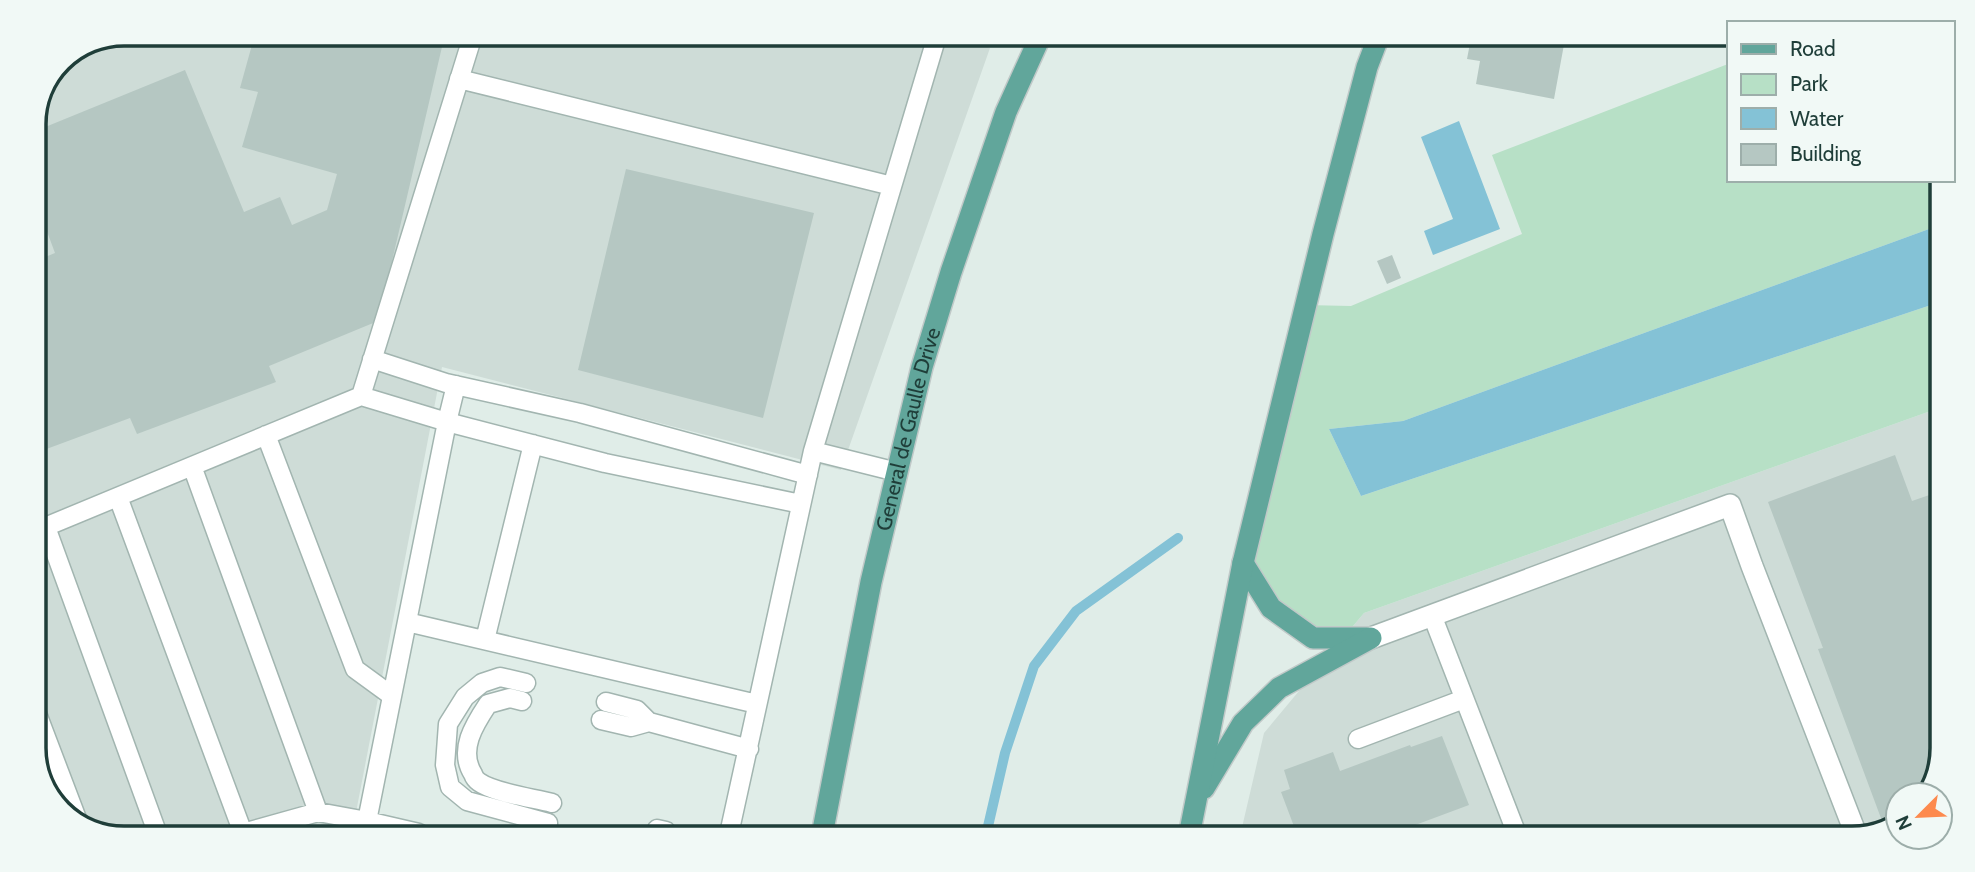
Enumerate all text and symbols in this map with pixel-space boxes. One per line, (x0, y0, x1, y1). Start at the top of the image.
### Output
legend (1727, 21, 1954, 182)
text: Road (1790, 36, 1836, 61)
text: Park (1790, 71, 1828, 96)
text: Water (1790, 106, 1844, 131)
text: Building (1790, 141, 1862, 166)
street label: General de Gaulle Drive (871, 324, 945, 533)
north arrow (1884, 781, 1954, 851)
text: N (1891, 812, 1917, 834)

